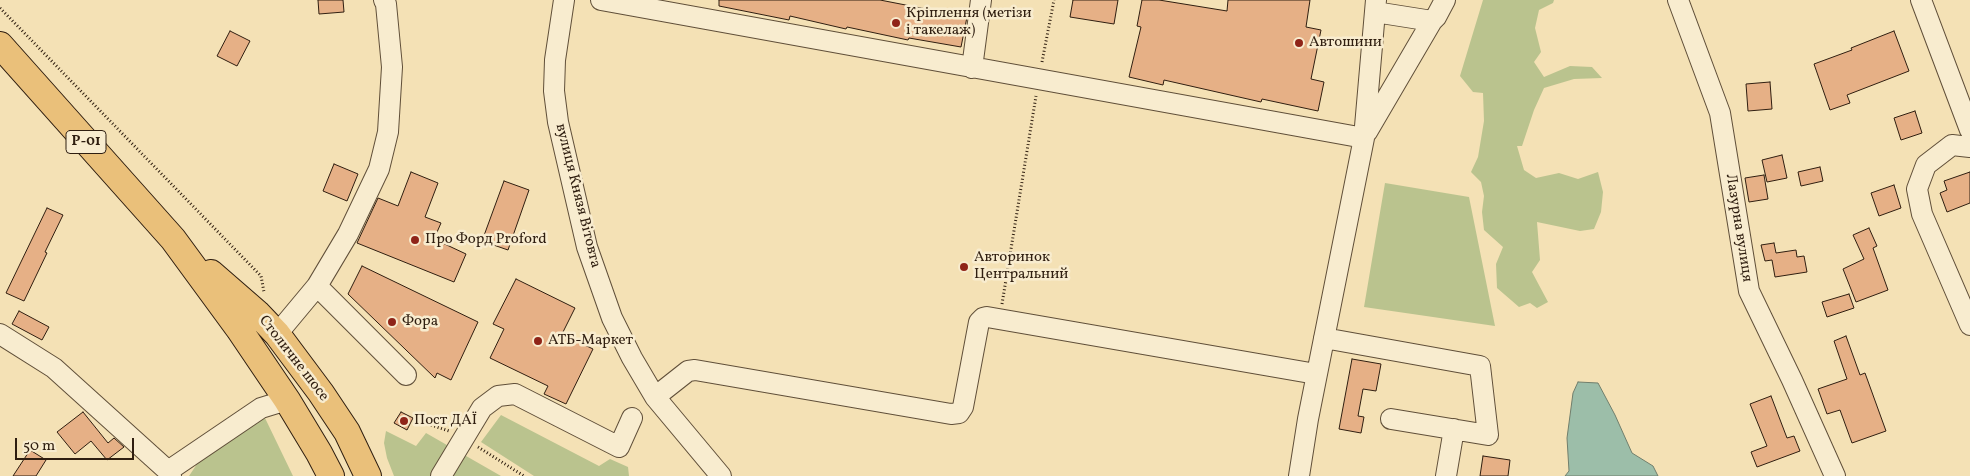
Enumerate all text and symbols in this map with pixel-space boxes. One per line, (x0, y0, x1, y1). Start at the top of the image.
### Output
place label: Кріплення (метізи і такелаж) (906, 5, 1032, 40)
marker: Кріплення (метізи і такелаж) (890, 17, 902, 29)
place label: Автошини (1309, 34, 1382, 52)
marker: Автошини (1293, 37, 1305, 49)
street label: вулиця Князя Вітовта (550, 122, 604, 270)
road number: Р-01 (66, 130, 106, 154)
street label: Лазурна вулиця (1721, 173, 1755, 283)
place label: Про Форд Proford (425, 231, 547, 249)
marker: Про Форд Proford (409, 234, 421, 246)
place label: Авторинок Центральний (974, 249, 1068, 284)
marker: Авторинок Центральний (958, 261, 970, 273)
street label: Столичне шосе (254, 313, 332, 405)
place label: Фора (402, 313, 438, 331)
marker: Фора (386, 316, 398, 328)
place label: АТБ-Маркет (548, 332, 633, 350)
marker: АТБ-Маркет (532, 335, 544, 347)
place label: Пост ДАЇ (414, 412, 477, 430)
marker: Пост ДАЇ (398, 415, 410, 427)
scale bar (18, 428, 136, 460)
text: 50 m (23, 436, 55, 457)

